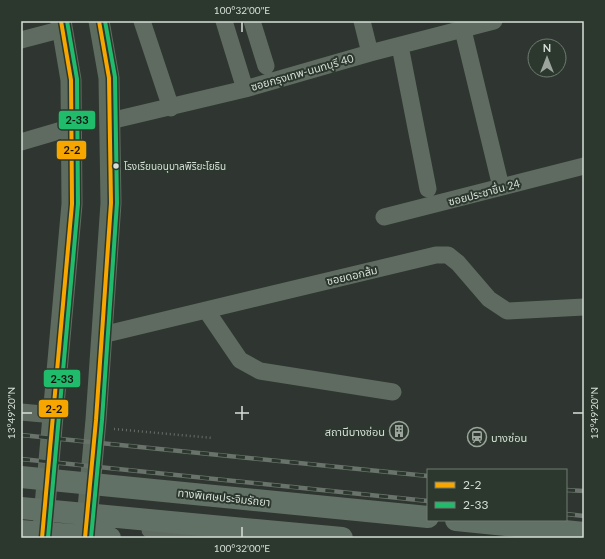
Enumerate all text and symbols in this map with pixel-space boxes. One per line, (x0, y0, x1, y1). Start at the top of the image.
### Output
text: 100°32'00"E (214, 4, 270, 16)
north arrow (527, 38, 567, 78)
text: N (543, 41, 551, 54)
street label: ซอยกรุงเทพ-นนทบุรี 40 (249, 51, 356, 94)
line badge: 2-33 (58, 110, 96, 130)
text: 2-33 (65, 113, 89, 126)
line badge: 2-2 (56, 140, 87, 160)
text: 2-2 (64, 143, 80, 156)
place label: โรงเรียนอนุบาลพิริยะโยธิน (124, 160, 226, 173)
marker: โรงเรียนอนุบาลพิริยะโยธิน (111, 161, 121, 171)
street label: ซอยประชาชื่น 24 (447, 175, 522, 208)
street label: ซอยดอกส้ม (325, 263, 379, 287)
line badge: 2-33 (43, 369, 81, 388)
text: 2-33 (50, 372, 74, 385)
text: 13°49'20"N (5, 387, 17, 439)
text: 13°49'20"N (588, 387, 600, 439)
line badge: 2-2 (38, 399, 69, 418)
text: 2-2 (46, 402, 62, 415)
building icon: สถานีบางซ่อน (388, 420, 410, 442)
place label: สถานีบางซ่อน (325, 425, 385, 438)
station icon: บางซ่อน (466, 426, 488, 448)
place label: บางซ่อน (491, 431, 527, 444)
legend (427, 469, 567, 521)
text: 2-2 (463, 477, 481, 492)
street label: ทางพิเศษประจิมรัถยา (177, 486, 271, 508)
text: 2-33 (463, 497, 488, 512)
text: 100°32'00"E (214, 542, 270, 554)

